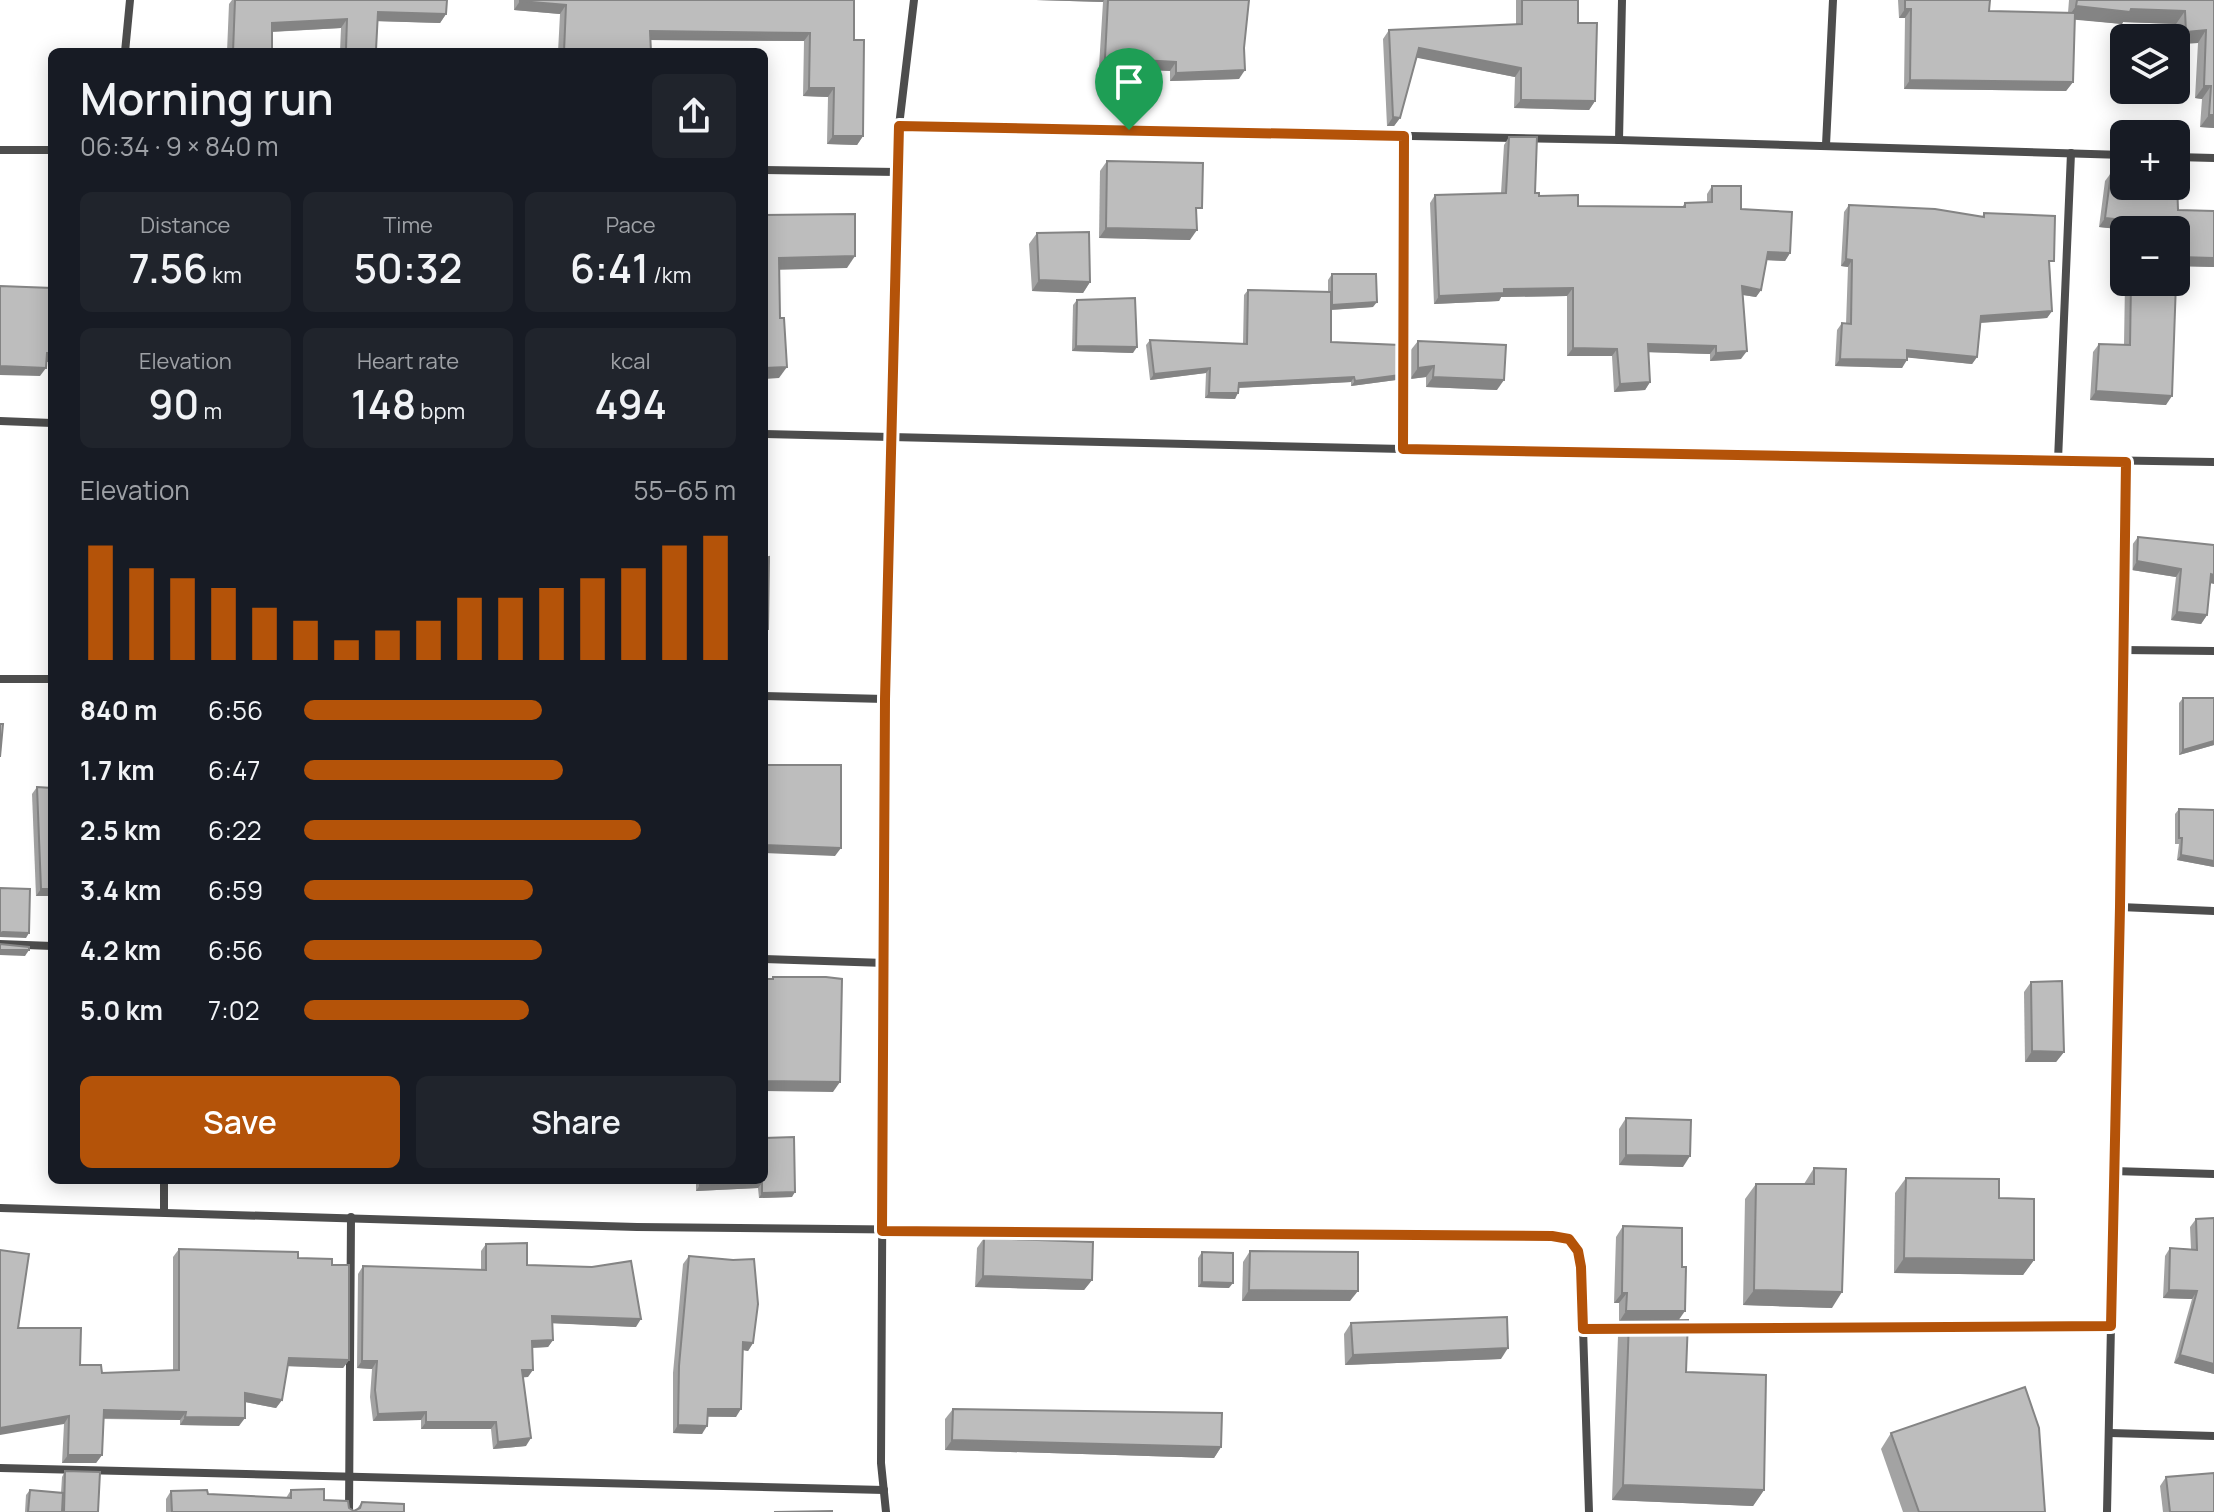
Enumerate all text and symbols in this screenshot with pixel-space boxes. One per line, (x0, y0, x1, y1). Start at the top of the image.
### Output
map controls (2110, 24, 2190, 296)
button: layers (2110, 24, 2190, 104)
pin (1095, 48, 1163, 130)
icon: arrive (1107, 60, 1151, 104)
text: Morning run (80, 68, 334, 128)
button: share (652, 74, 736, 158)
button: + (2110, 120, 2190, 200)
text: 06:34 · 9 × 840 m (80, 128, 279, 164)
text: Distance (140, 210, 230, 240)
text: Time (383, 210, 433, 240)
text: Pace (606, 210, 656, 240)
button: − (2110, 216, 2190, 296)
text: 7.56 (129, 240, 208, 295)
text: 50:32 (354, 240, 462, 295)
text: 6:41 (570, 240, 649, 295)
text: km (208, 260, 242, 290)
text: /km (649, 260, 691, 290)
text: Elevation (139, 346, 232, 376)
text: Heart rate (357, 346, 459, 376)
text: kcal (611, 346, 651, 376)
text: 90 (149, 376, 199, 431)
text: 148 (351, 376, 416, 431)
text: 494 (595, 376, 667, 431)
text: m (199, 396, 222, 426)
text: bpm (416, 396, 465, 426)
text: Elevation (80, 472, 190, 508)
text: 55–65 m (634, 472, 736, 508)
text: 840 m (80, 692, 157, 728)
text: 6:56 (208, 692, 263, 728)
text: 1.7 km (80, 752, 155, 788)
text: 6:47 (208, 752, 260, 788)
text: 2.5 km (80, 812, 161, 848)
text: 6:22 (208, 812, 262, 848)
text: 3.4 km (80, 872, 161, 908)
text: 6:59 (208, 872, 263, 908)
text: 4.2 km (80, 932, 161, 968)
text: 6:56 (208, 932, 263, 968)
text: 5.0 km (80, 992, 163, 1028)
text: 7:02 (208, 992, 260, 1028)
button: Save (80, 1076, 400, 1168)
button: Share (416, 1076, 736, 1168)

